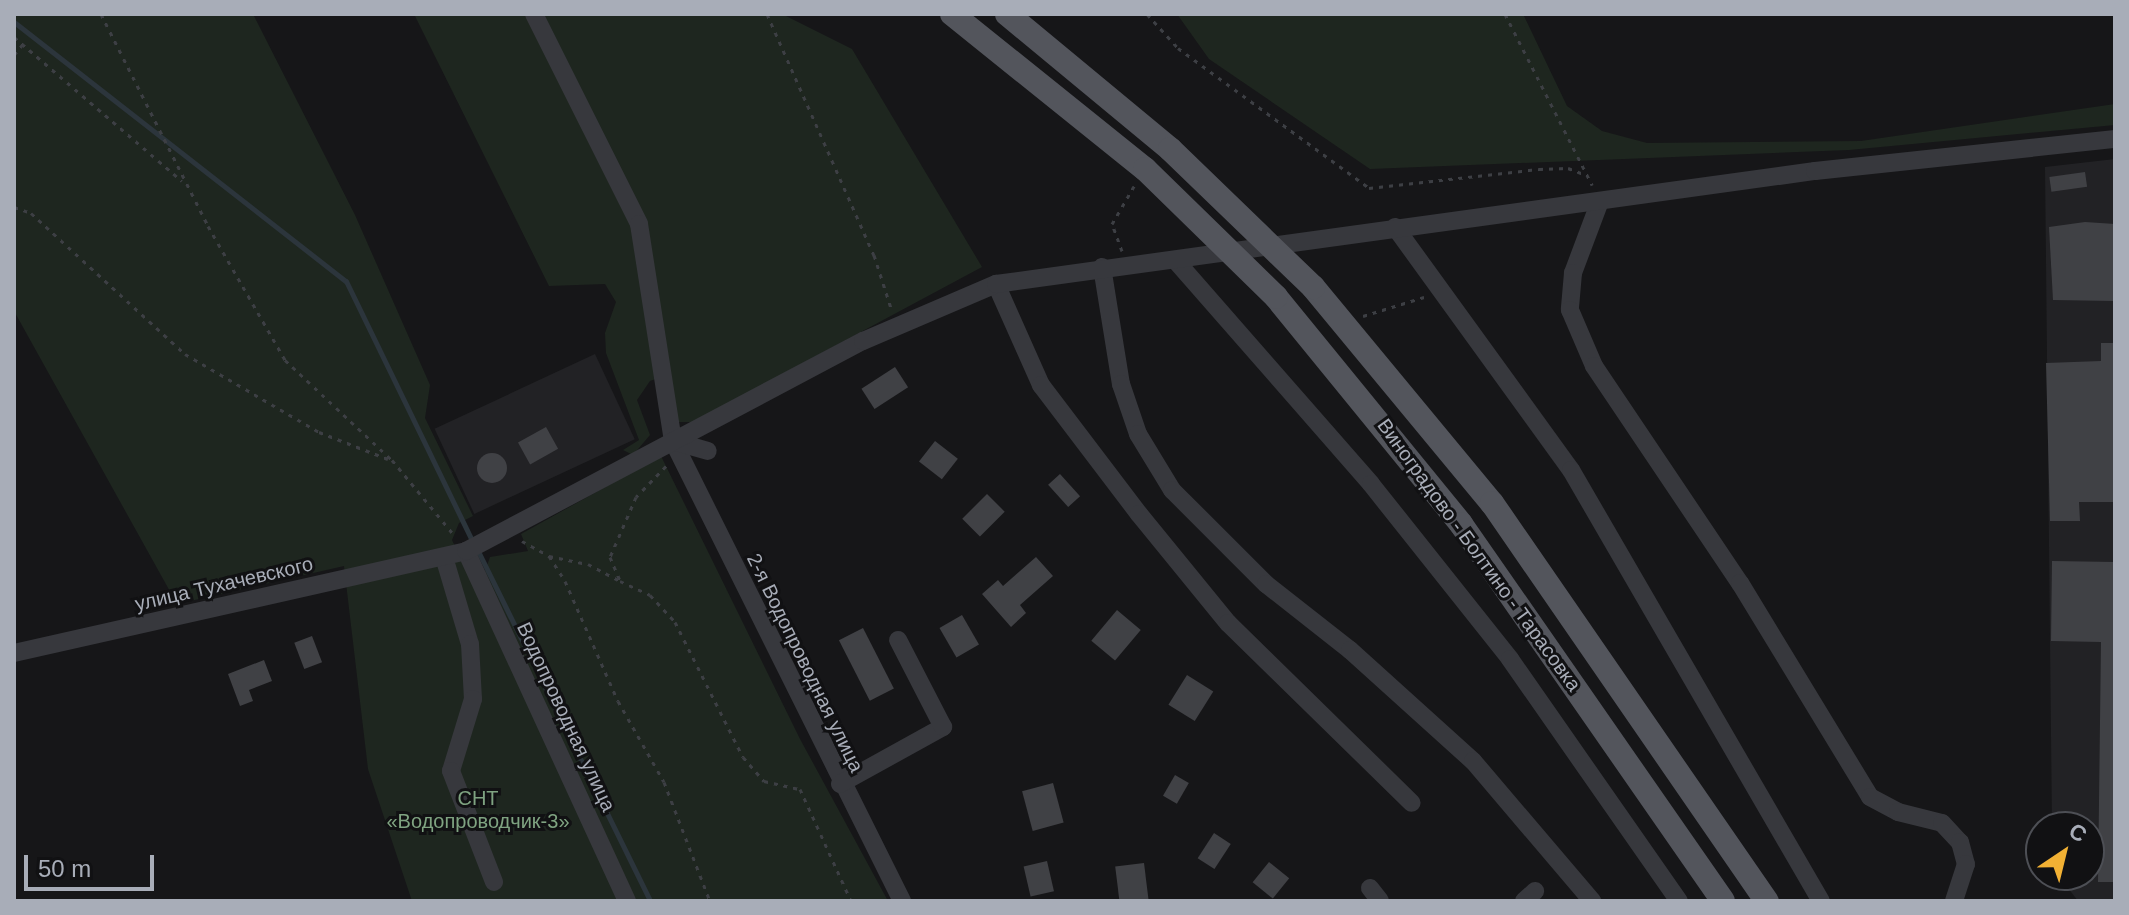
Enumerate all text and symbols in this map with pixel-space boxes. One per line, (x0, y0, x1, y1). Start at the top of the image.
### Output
street label: Виноградово - Болтино - Тарасовка (1372, 414, 1586, 696)
street label: 2-я Водопроводная улица (742, 550, 868, 776)
street label: улица Тухачевского (133, 552, 315, 616)
street label: Водопроводная улица (512, 618, 620, 816)
park label: СНТ «Водопроводчик-3» (386, 786, 570, 833)
north arrow (2025, 811, 2105, 891)
text: С (2064, 818, 2092, 847)
scale bar (28, 839, 158, 889)
text: 50 m (38, 855, 91, 882)

